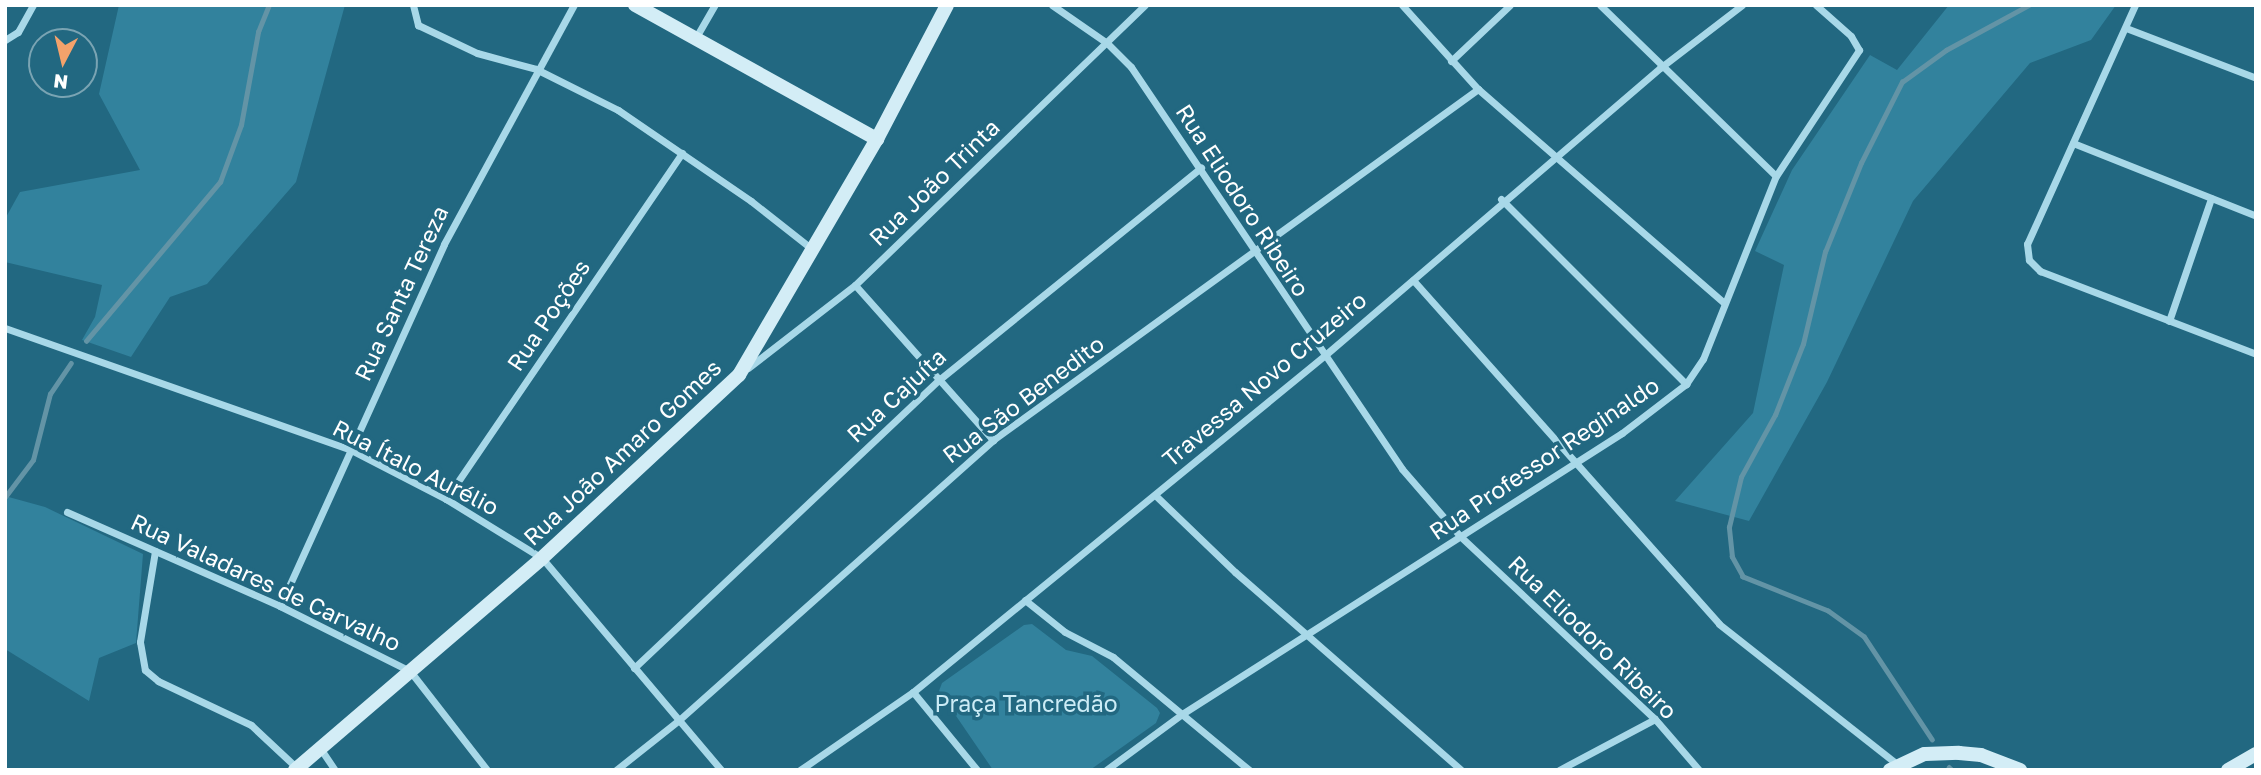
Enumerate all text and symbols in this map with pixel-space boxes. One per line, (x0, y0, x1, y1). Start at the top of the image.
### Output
north arrow (28, 28, 98, 98)
text: N (52, 70, 69, 95)
street label: Rua Eliodoro Ribeiro (1171, 99, 1315, 301)
street label: Rua João Trinta (863, 113, 1005, 251)
street label: Rua Santa Tereza (348, 201, 454, 385)
street label: Rua Poções (501, 254, 595, 376)
street label: Travessa Novo Cruzeiro (1157, 286, 1371, 472)
street label: Rua São Benedito (937, 329, 1109, 469)
street label: Rua Cajuíta (841, 342, 951, 448)
street label: Rua João Amaro Gomes (518, 353, 726, 551)
street label: Rua Professor Reginaldo (1424, 371, 1664, 545)
street label: Rua Ítalo Aurélio (329, 413, 503, 521)
street label: Rua Valadares de Carvalho (127, 507, 405, 657)
street label: Rua Eliodoro Ribeiro (1503, 549, 1683, 725)
park label: Praça Tancredão (935, 689, 1117, 717)

